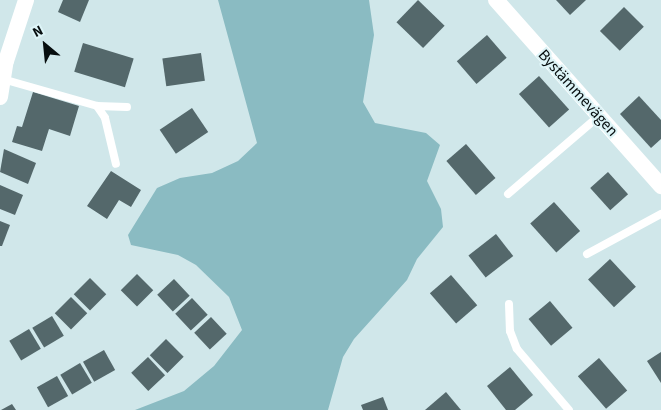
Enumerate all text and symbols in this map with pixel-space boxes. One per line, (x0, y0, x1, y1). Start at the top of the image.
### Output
north arrow (20, 20, 70, 70)
text: N (29, 21, 47, 43)
street label: Bystämmevägen (534, 46, 622, 140)

